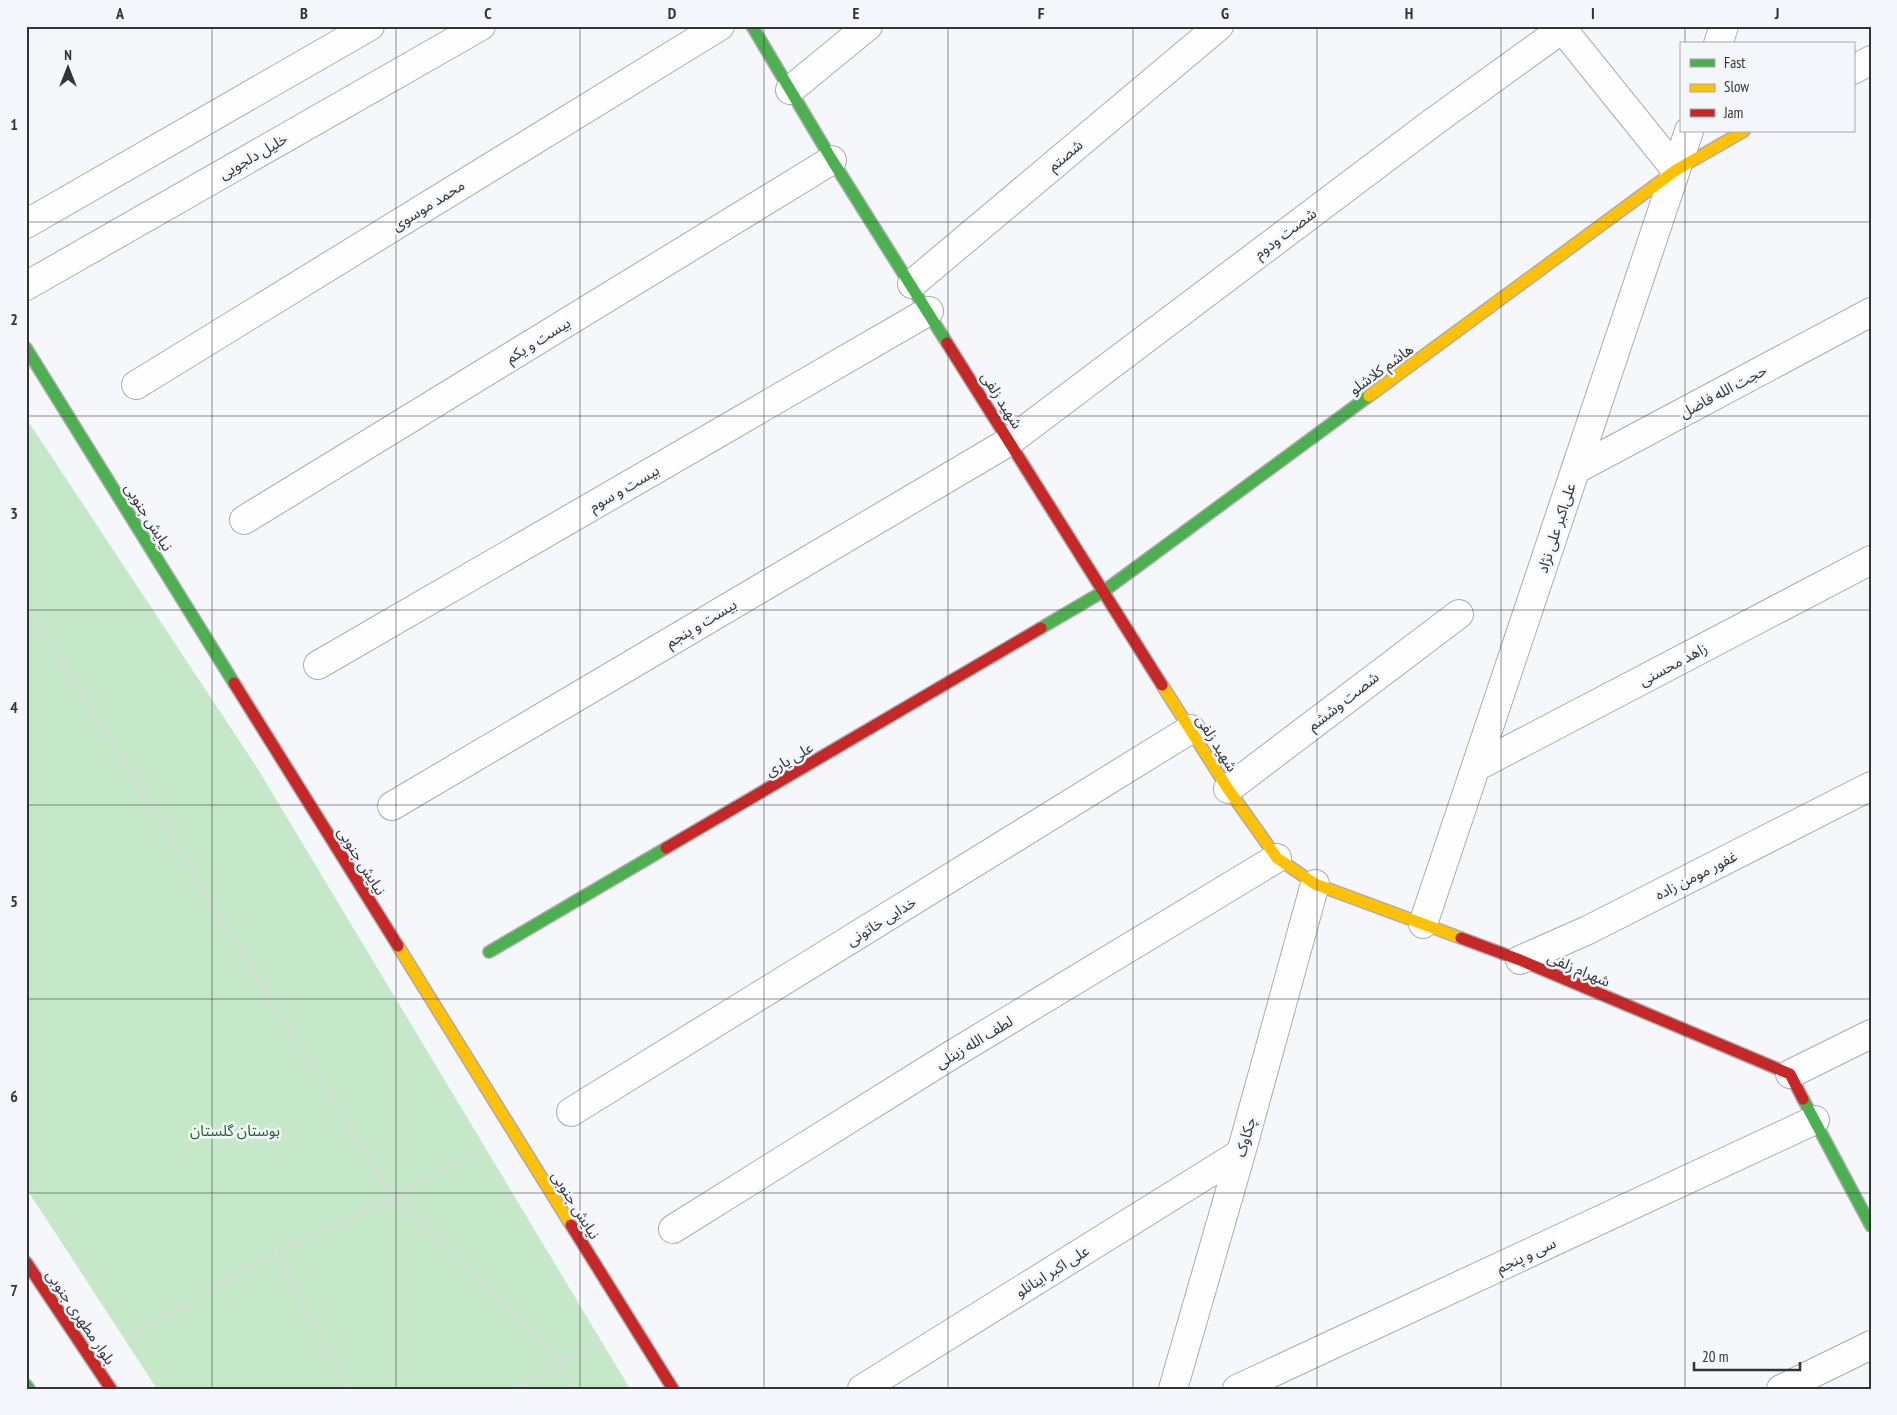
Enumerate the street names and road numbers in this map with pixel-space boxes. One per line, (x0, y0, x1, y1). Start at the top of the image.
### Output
street label: خلیل دلجویی (215, 129, 291, 183)
street label: شصتم (1044, 135, 1088, 177)
street label: محمد موسوی (388, 175, 468, 235)
street label: شصت ودوم (1250, 203, 1321, 264)
street label: بیست و یکم (502, 313, 575, 369)
street label: هاشم کلاشلو (1345, 339, 1418, 400)
street label: حجت الله فاضل (1676, 360, 1770, 422)
street label: شهید زلفی (977, 368, 1027, 432)
street label: بیست و سوم (585, 460, 664, 517)
street label: نیایش جنوبی (121, 479, 177, 555)
street label: علی‌اکبر علی نژاد (1532, 480, 1580, 575)
street label: بیست و پنجم (662, 594, 741, 653)
street label: زاهد محسنی (1635, 638, 1711, 690)
street label: شصت وششم (1304, 667, 1384, 736)
street label: شهید زلفی (1192, 711, 1242, 775)
street label: علی یاری (762, 738, 817, 780)
street label: نیایش جنوبی (334, 823, 390, 899)
street label: غفور مومن زاده (1652, 846, 1741, 904)
street label: خدایی خاتونی (842, 892, 920, 950)
street label: شهرام زلفی (1544, 947, 1614, 993)
street label: لطف الله زینلی (932, 1011, 1016, 1073)
street label: چکاوک (1230, 1115, 1261, 1159)
street label: نیایش جنوبی (548, 1167, 604, 1243)
street label: سی و پنجم (1493, 1233, 1560, 1279)
street label: علی اکبر اینانلو (1012, 1241, 1093, 1301)
street label: بلوار مطهری جنوبی (42, 1266, 120, 1368)

